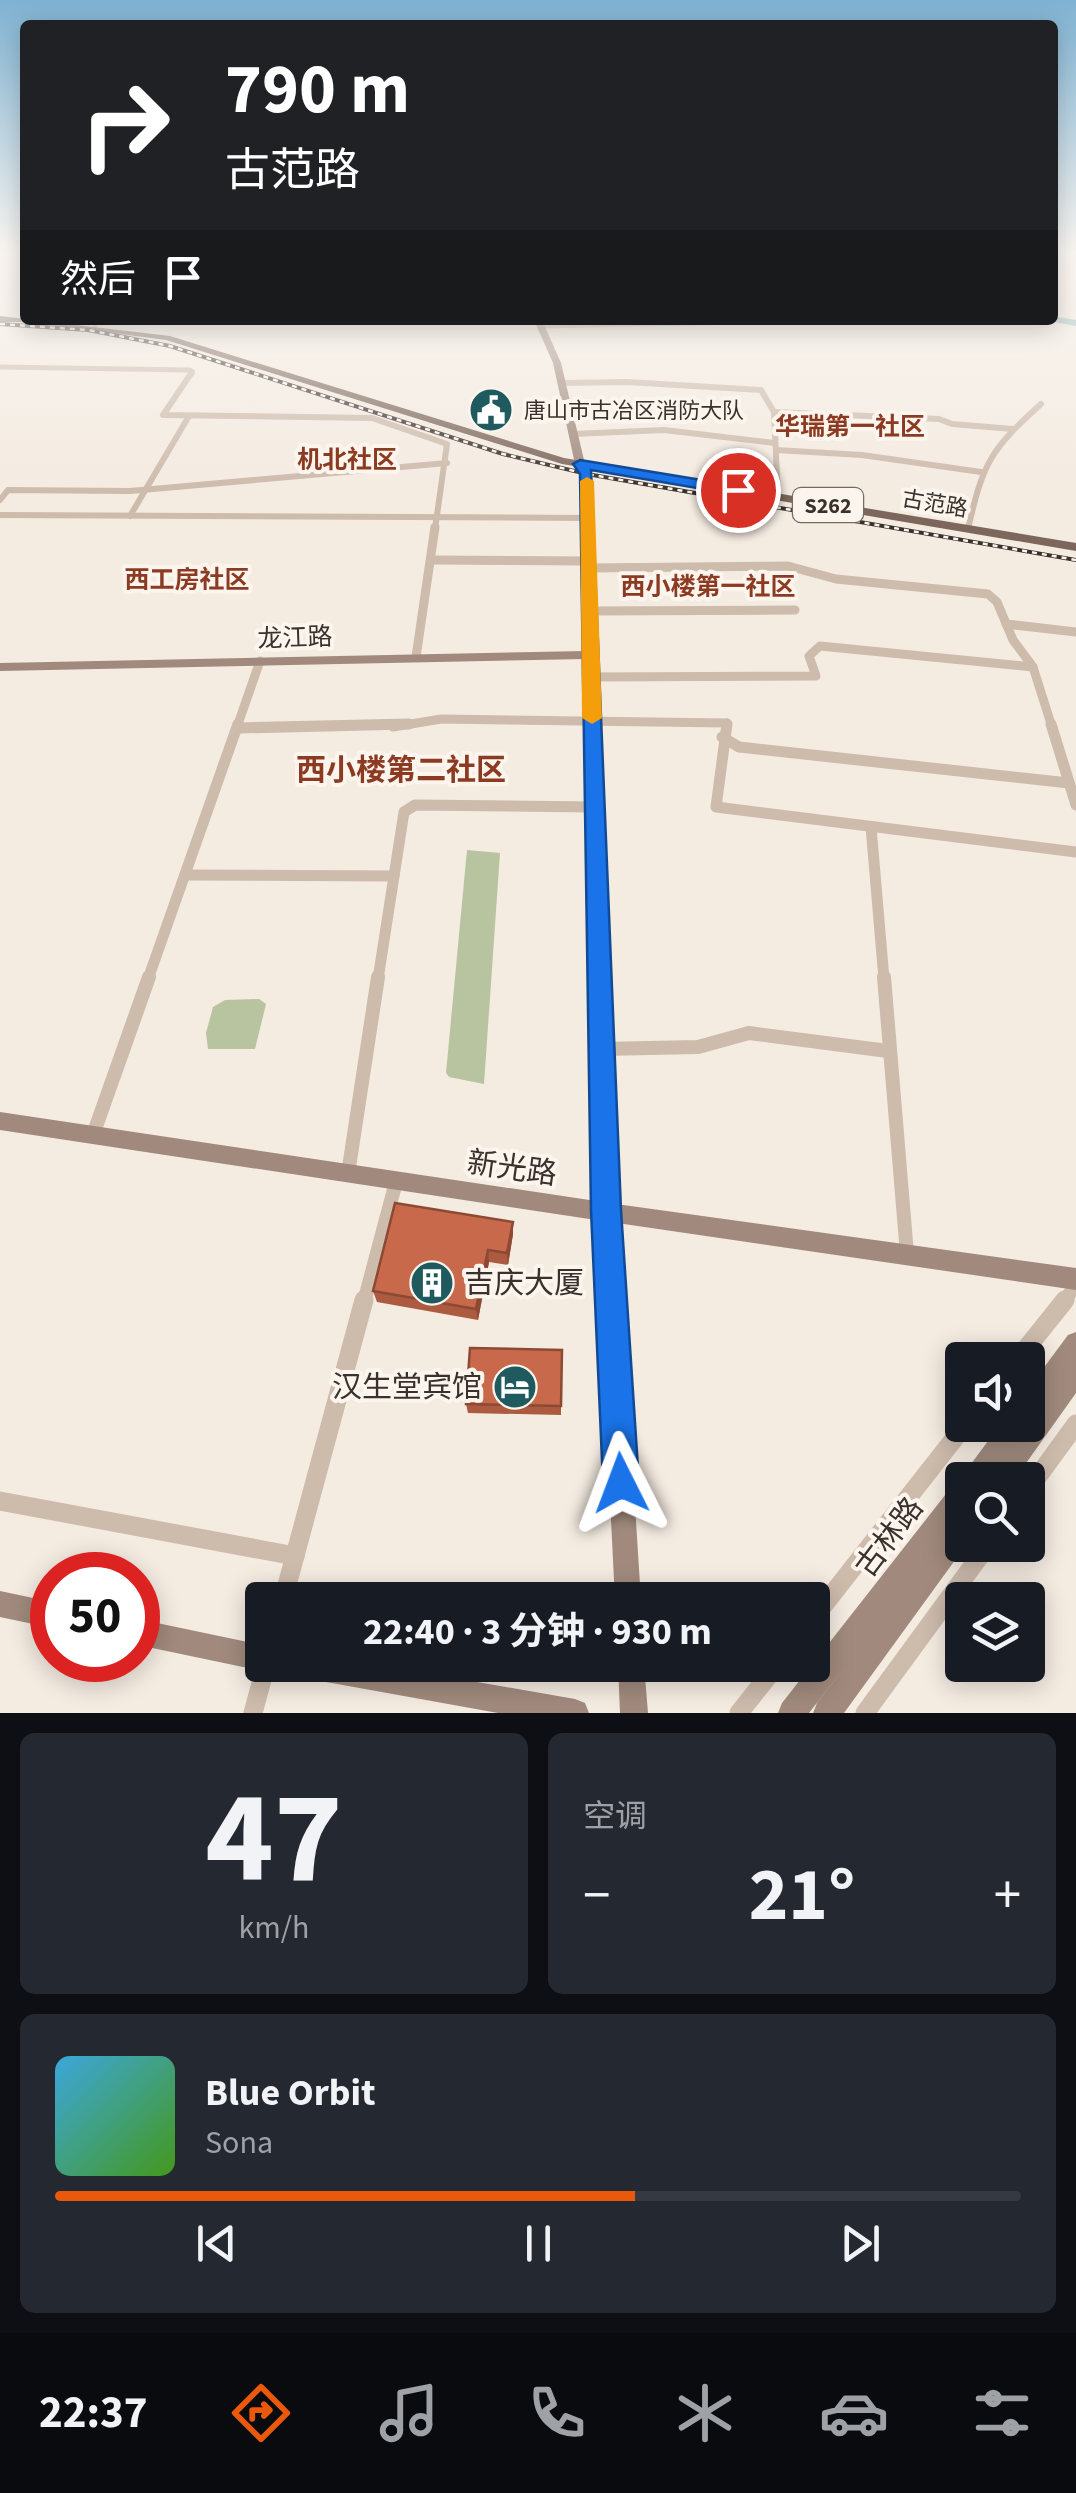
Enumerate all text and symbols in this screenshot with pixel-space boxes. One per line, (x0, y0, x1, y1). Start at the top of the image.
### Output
text: 790 m (225, 40, 410, 140)
icon: right (60, 60, 190, 190)
text: 古范路 (225, 139, 360, 203)
icon: arrive (156, 250, 211, 305)
text: 然后 (60, 253, 136, 307)
public building icon: 唐山市古冶区消防大队 (468, 387, 514, 433)
place label: 唐山市古冶区消防大队 (524, 395, 744, 427)
district label: 华瑞第一社区 (775, 409, 925, 445)
district label: 机北社区 (297, 442, 397, 478)
pin (696, 448, 781, 533)
icon: arrive (711, 463, 766, 518)
street label: 古范路 (900, 482, 970, 525)
road number: S262 (793, 488, 863, 522)
district label: 西工房社区 (124, 562, 250, 598)
district label: 西小楼第一社区 (620, 569, 796, 605)
street label: 龙江路 (257, 619, 333, 657)
district label: 西小楼第二社区 (296, 749, 506, 792)
street label: 新光路 (464, 1141, 559, 1196)
building icon: 吉庆大厦 (409, 1260, 455, 1306)
place label: 吉庆大厦 (464, 1262, 584, 1305)
map controls (945, 1342, 1045, 1682)
button: sound (945, 1342, 1045, 1442)
hotel icon: 汉生堂宾馆 (492, 1364, 538, 1410)
place label: 汉生堂宾馆 (332, 1366, 482, 1409)
position arrow (569, 1431, 673, 1535)
button: search (945, 1462, 1045, 1562)
street label: 古林路 (845, 1488, 934, 1586)
speed limit sign: 50 (30, 1552, 160, 1682)
button: layers (945, 1582, 1045, 1682)
text: 22:40 · 3 分钟 · 930 m (363, 1605, 712, 1659)
text: 47 (205, 1747, 343, 1932)
text: 空调 (583, 1794, 647, 1840)
text: 21° (749, 1842, 855, 1949)
text: − (583, 1857, 610, 1935)
text: + (994, 1857, 1021, 1935)
text: km/h (239, 1905, 309, 1951)
text: Blue Orbit (205, 2066, 376, 2120)
text: Sona (205, 2120, 273, 2166)
icon: previous (189, 2216, 244, 2271)
icon: pause (511, 2216, 566, 2271)
icon: next (833, 2216, 888, 2271)
icon: directions (226, 2378, 296, 2448)
icon: music (374, 2378, 444, 2448)
icon: phone (522, 2378, 592, 2448)
icon: climate (670, 2378, 740, 2448)
icon: car (819, 2378, 889, 2448)
icon: filters (967, 2378, 1037, 2448)
text: 22:37 (39, 2381, 148, 2445)

